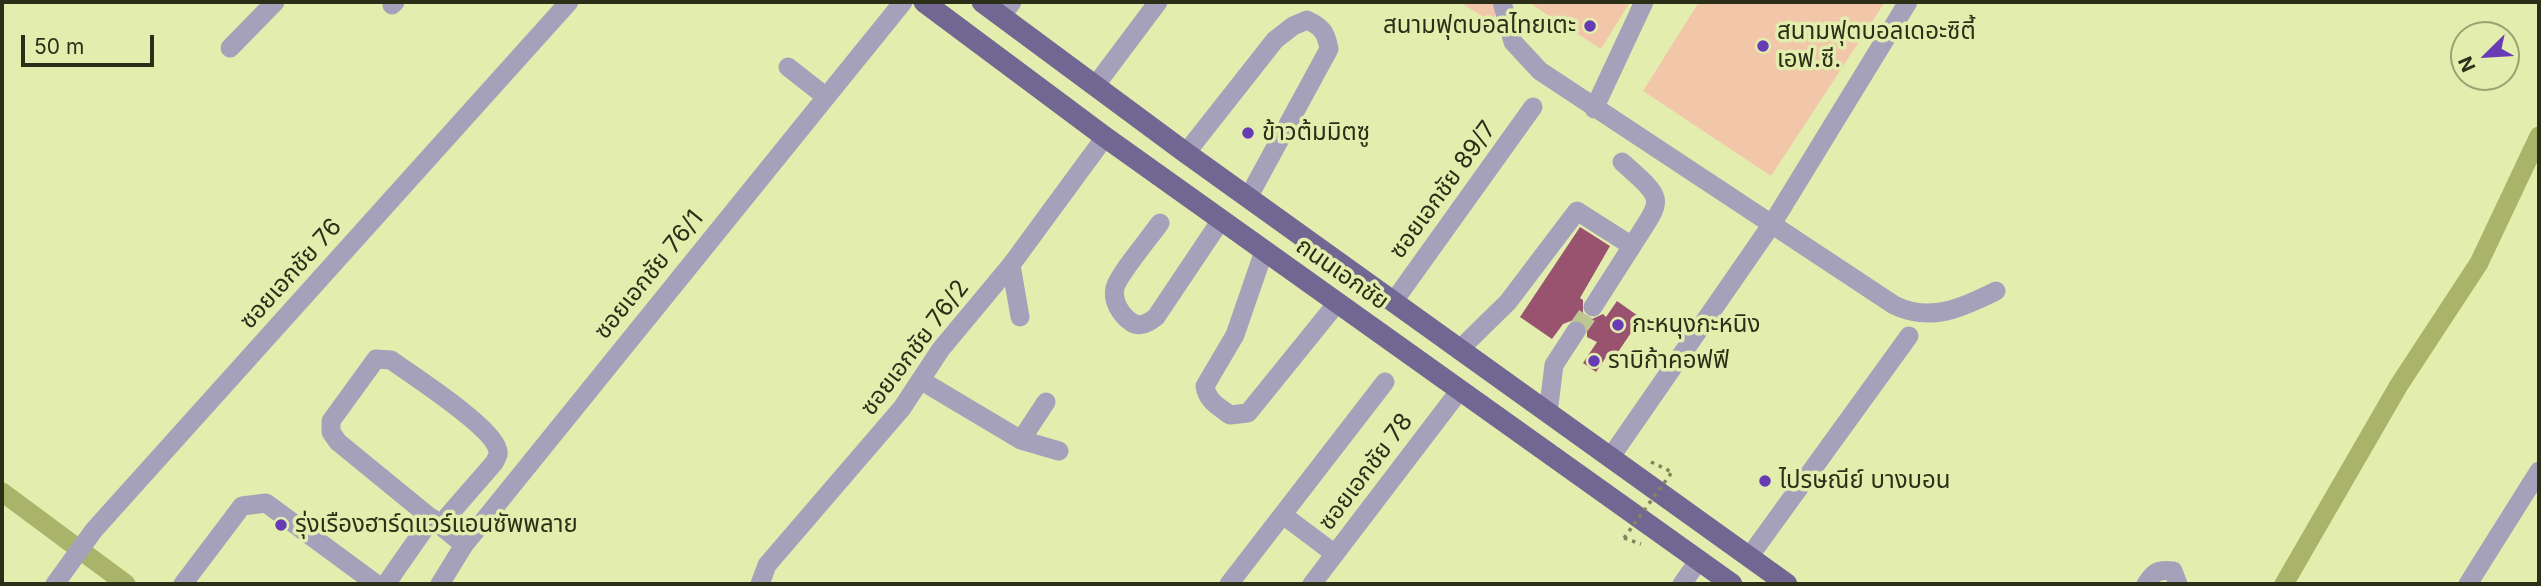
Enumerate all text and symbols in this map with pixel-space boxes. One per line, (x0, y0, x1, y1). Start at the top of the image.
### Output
place label: สนามฟุตบอลไทยเตะ (1383, 12, 1576, 40)
marker: สนามฟุตบอลไทยเตะ (1582, 18, 1598, 34)
place label: สนามฟุตบอลเดอะซิตี้ เอฟ.ซี. (1777, 18, 1976, 74)
scale bar (24, 21, 158, 65)
north arrow (2450, 21, 2520, 91)
text: 50 m (34, 34, 84, 59)
marker: สนามฟุตบอลเดอะซิตี้ เอฟ.ซี. (1755, 38, 1771, 54)
text: N (2454, 53, 2481, 75)
street label: ซอยเอกชัย 89/7 (1384, 116, 1502, 264)
place label: ข้าวต้มมิตซู (1262, 119, 1370, 147)
marker: ข้าวต้มมิตซู (1240, 125, 1256, 141)
street label: ซอยเอกชัย 76/1 (588, 205, 710, 345)
street label: ซอยเอกชัย 76 (234, 213, 348, 335)
street label: ถนนเอกชัย (1290, 232, 1394, 316)
street label: ซอยเอกชัย 76/2 (855, 275, 975, 421)
place label: กะหนุงกะหนิง (1632, 311, 1760, 339)
marker: กะหนุงกะหนิง (1610, 317, 1626, 333)
place label: ราบิก้าคอฟฟี (1608, 347, 1729, 375)
marker: ราบิก้าคอฟฟี (1586, 353, 1602, 369)
street label: ซอยเอกชัย 78 (1313, 408, 1419, 536)
place label: ไปรษณีย์ บางบอน (1779, 467, 1951, 495)
marker: ไปรษณีย์ บางบอน (1757, 473, 1773, 489)
place label: รุ่งเรืองฮาร์ดแวร์แอนซัพพลาย (295, 511, 578, 539)
marker: รุ่งเรืองฮาร์ดแวร์แอนซัพพลาย (273, 517, 289, 533)

